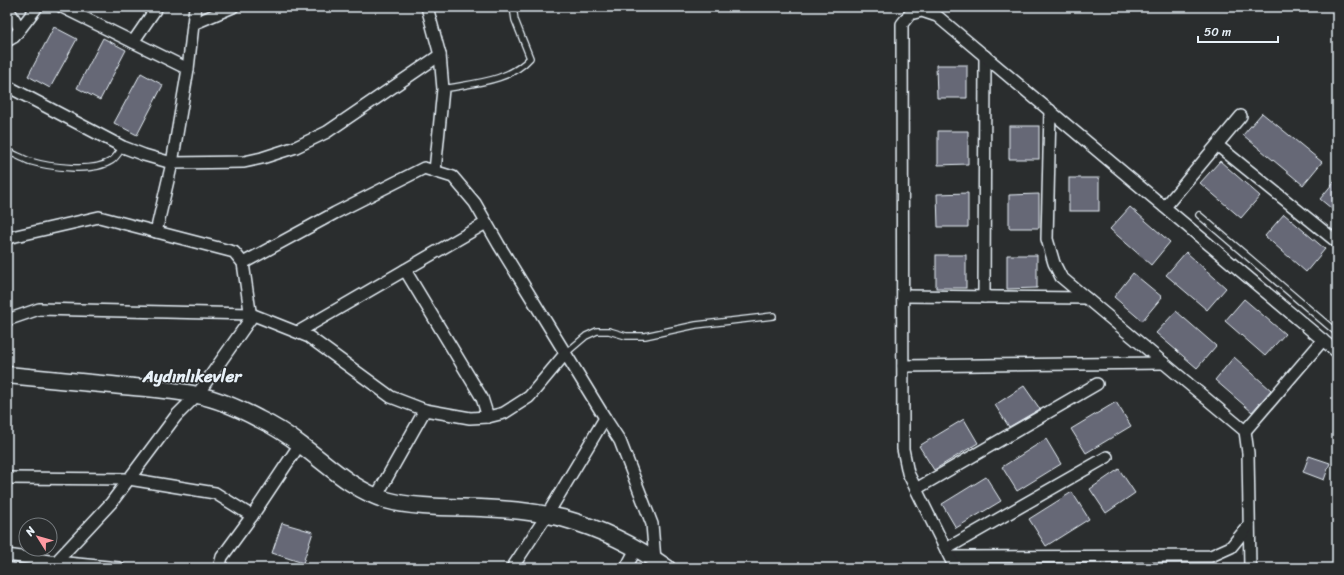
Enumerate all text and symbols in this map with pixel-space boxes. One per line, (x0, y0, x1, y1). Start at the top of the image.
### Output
scale bar (1198, 18, 1278, 44)
text: 50 m (1204, 21, 1231, 43)
district label: Aydınlıkevler (142, 361, 243, 391)
north arrow (18, 517, 58, 557)
text: N (20, 522, 41, 541)

